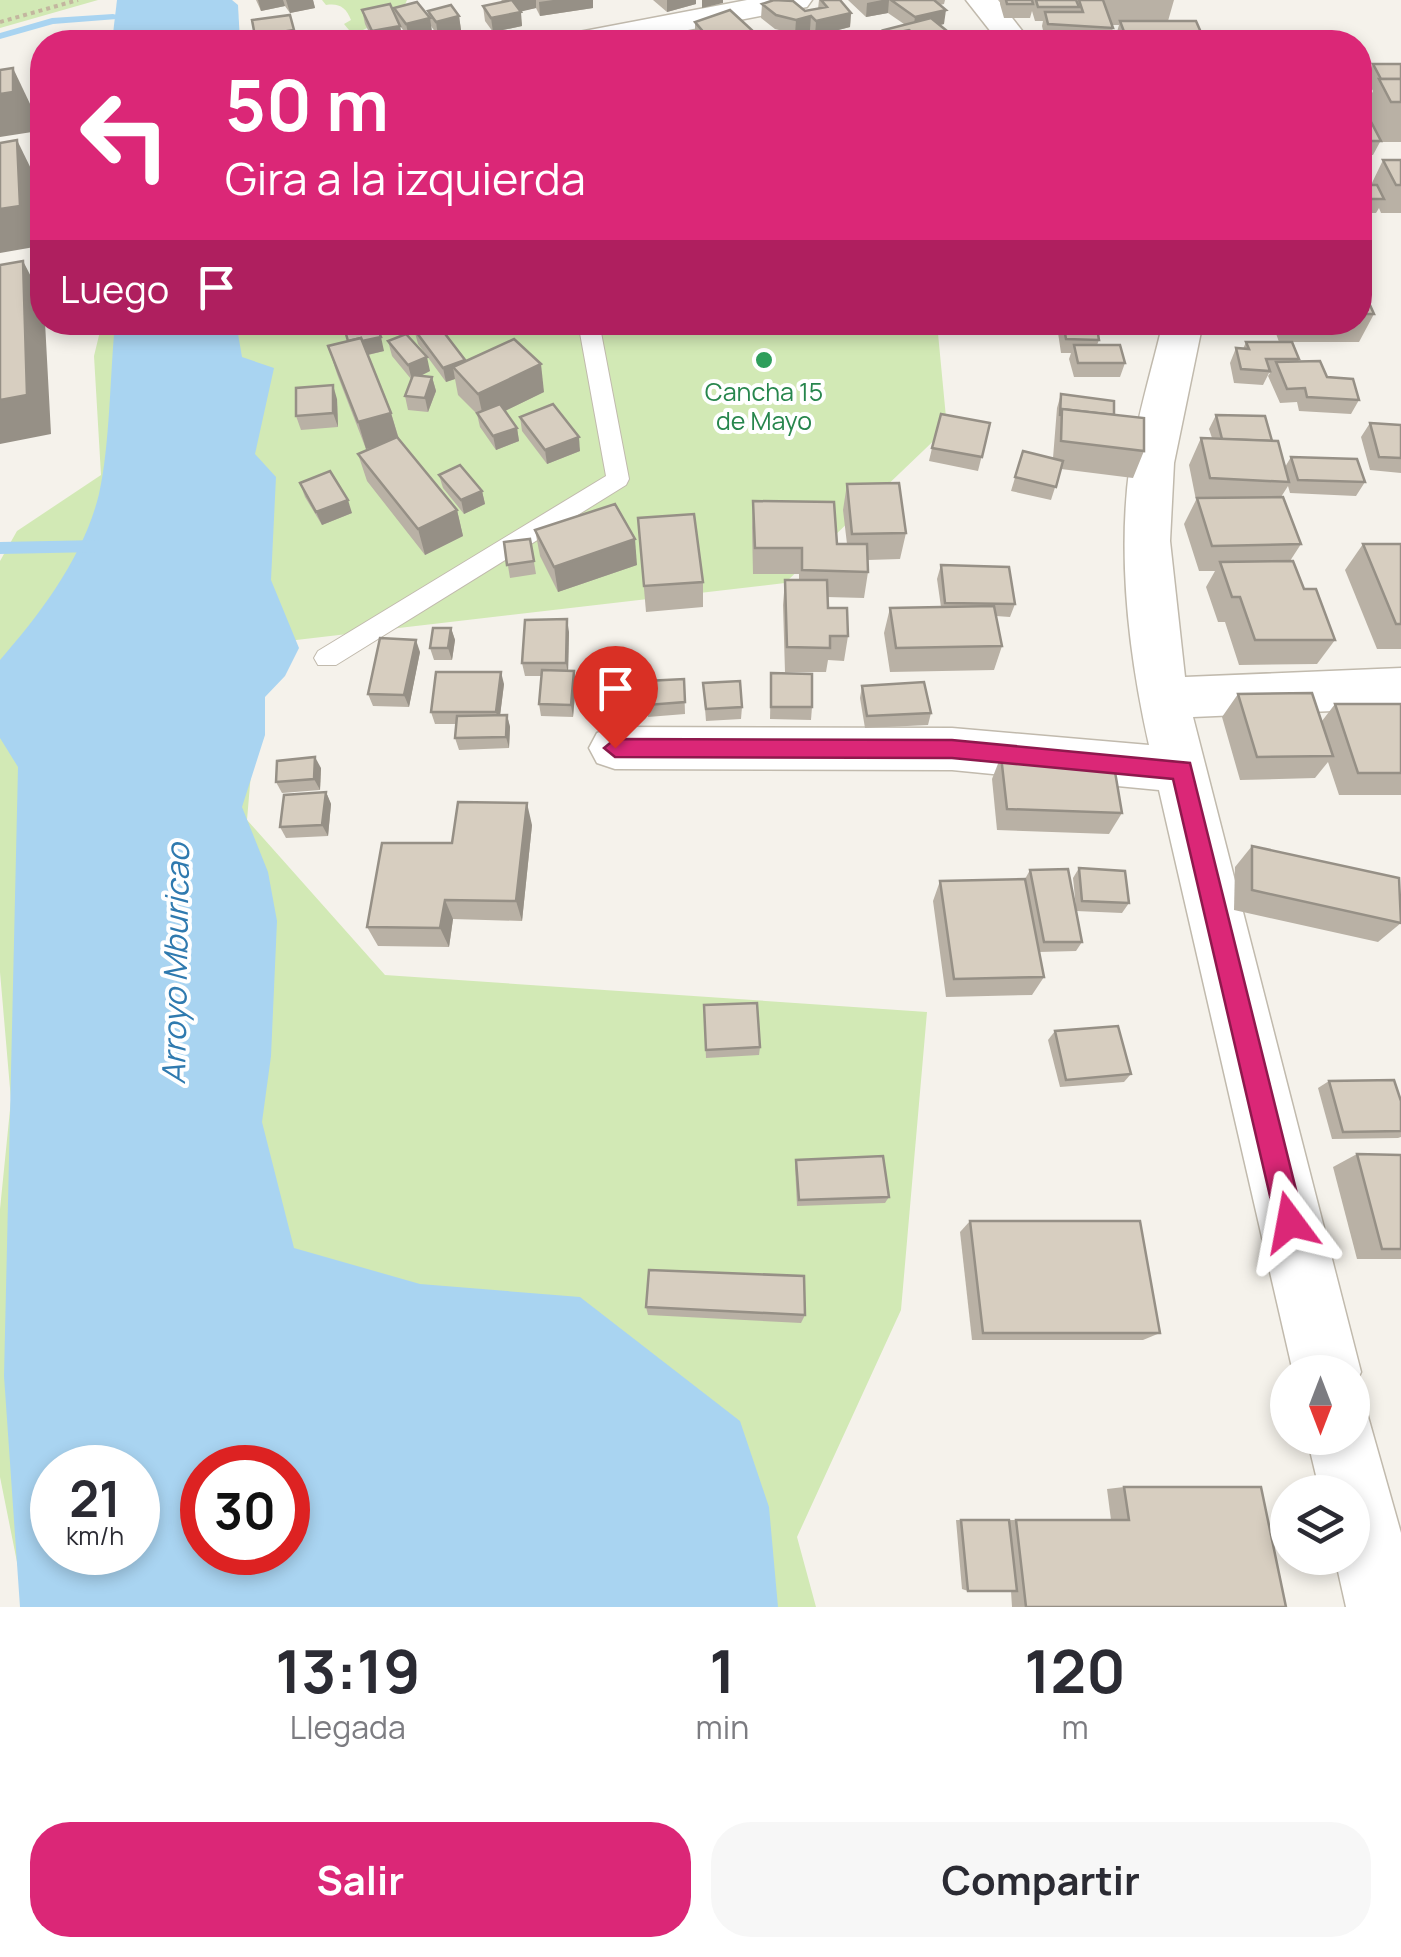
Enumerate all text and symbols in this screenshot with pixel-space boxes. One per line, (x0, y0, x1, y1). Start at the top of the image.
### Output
text: 50 m (225, 56, 389, 152)
icon: left (60, 70, 190, 200)
text: Gira a la izquierda (225, 147, 586, 209)
icon: arrive (189, 260, 244, 315)
text: Luego (60, 262, 169, 314)
marker: Cancha 15 de Mayo (753, 349, 775, 371)
place label: Cancha 15 de Mayo (705, 374, 823, 438)
pin (573, 646, 658, 749)
icon: arrive (588, 661, 643, 716)
water label: Arroyo Mburicao (151, 841, 199, 1085)
position arrow (1238, 1170, 1342, 1274)
north arrow (1270, 1355, 1370, 1455)
map controls (1270, 1355, 1370, 1575)
speed limit sign: 30 (180, 1445, 310, 1575)
text: 21 (69, 1464, 121, 1532)
button: layers (1270, 1475, 1370, 1575)
text: km/h (66, 1518, 124, 1553)
text: 13:19 (275, 1629, 420, 1711)
text: 1 (709, 1629, 736, 1711)
text: 120 (1024, 1629, 1126, 1711)
text: Llegada (290, 1705, 406, 1749)
text: min (696, 1705, 749, 1749)
text: m (1062, 1705, 1089, 1749)
button: Salir (30, 1822, 691, 1937)
button: Compartir (711, 1822, 1371, 1937)

